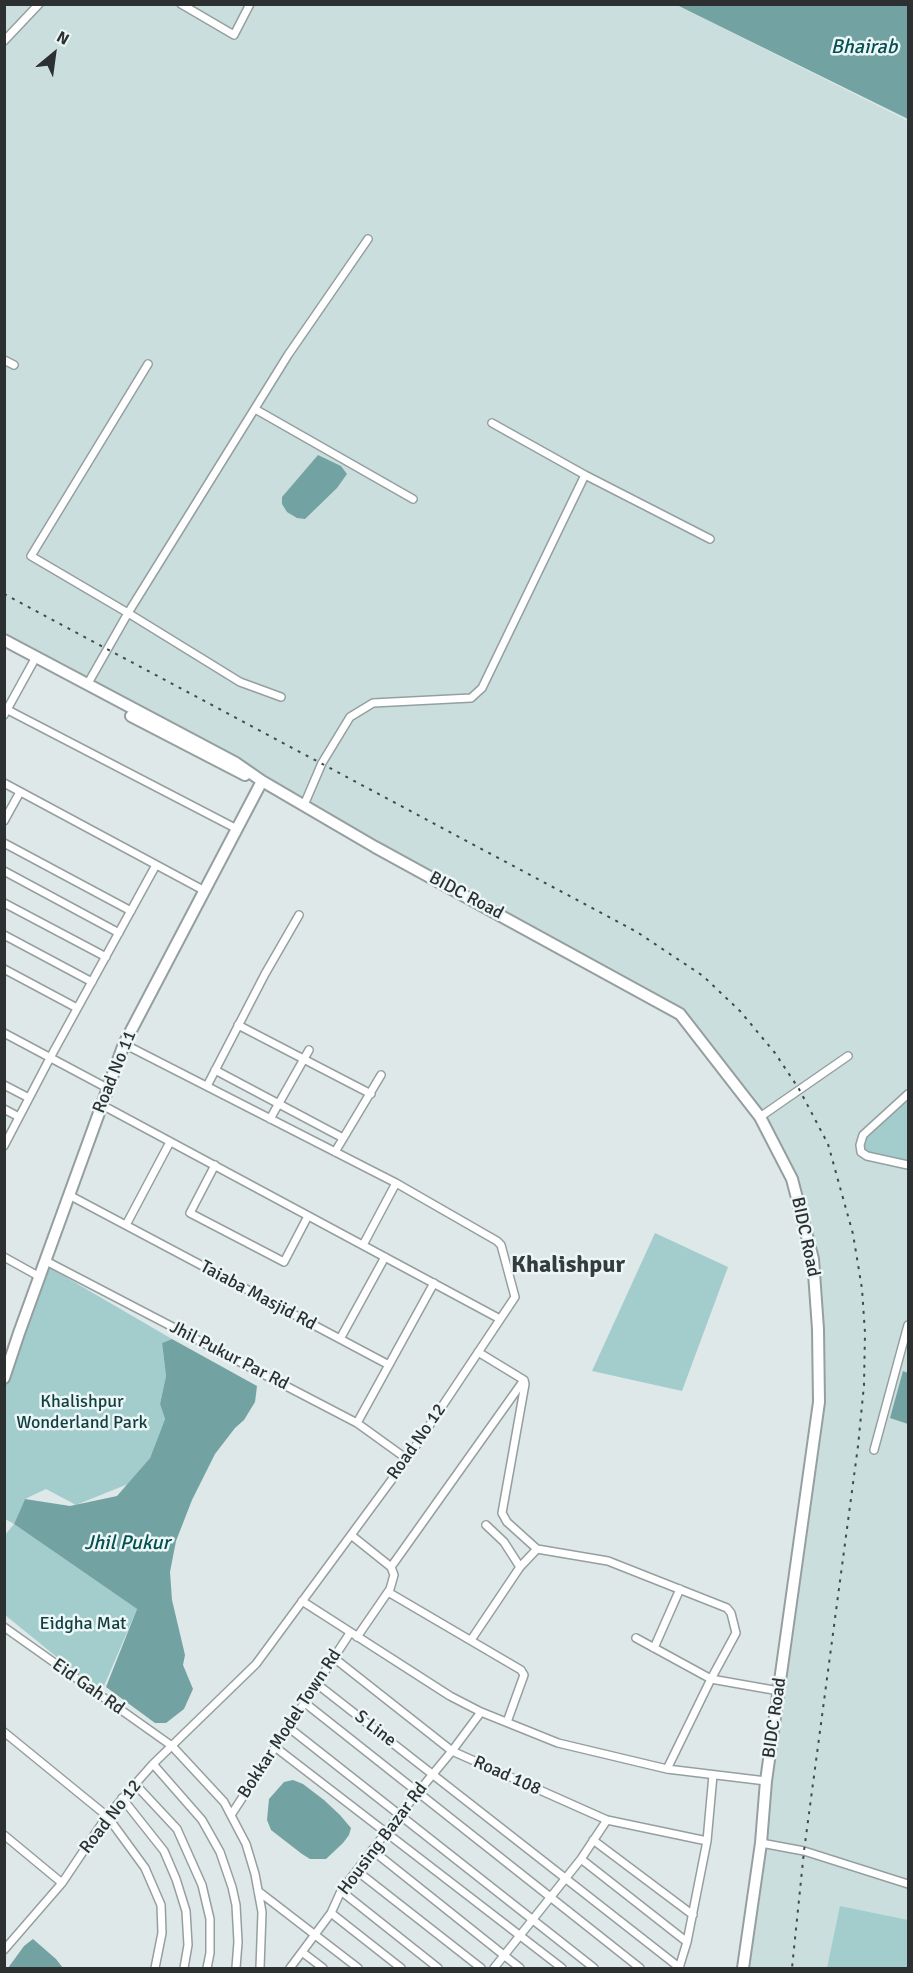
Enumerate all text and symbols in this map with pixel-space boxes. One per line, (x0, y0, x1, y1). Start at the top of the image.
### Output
north arrow (24, 24, 84, 84)
text: N (53, 27, 72, 50)
water label: Bhairab (831, 36, 897, 60)
street label: BIDC Road (425, 867, 507, 925)
street label: Road No 11 (89, 1027, 141, 1117)
street label: BIDC Road (786, 1195, 824, 1279)
district label: Khalishpur (511, 1252, 625, 1280)
street label: Taiaba Masjid Rd (196, 1256, 320, 1336)
street label: Jhil Pukur Par Rd (166, 1317, 292, 1395)
park label: Khalishpur Wonderland Park (16, 1391, 148, 1434)
street label: Road No 12 (383, 1400, 451, 1484)
water label: Jhil Pukur (84, 1532, 170, 1556)
park label: Eidgha Mat (40, 1613, 126, 1635)
street label: Bokkar Model Town Rd (234, 1646, 346, 1802)
street label: Eid Gah Rd (48, 1654, 128, 1720)
street label: BIDC Road (759, 1676, 791, 1760)
street label: S Line (350, 1706, 400, 1752)
street label: Road 108 (470, 1752, 544, 1800)
street label: Road No 12 (76, 1776, 146, 1858)
street label: Housing Bazar Rd (334, 1778, 432, 1900)

